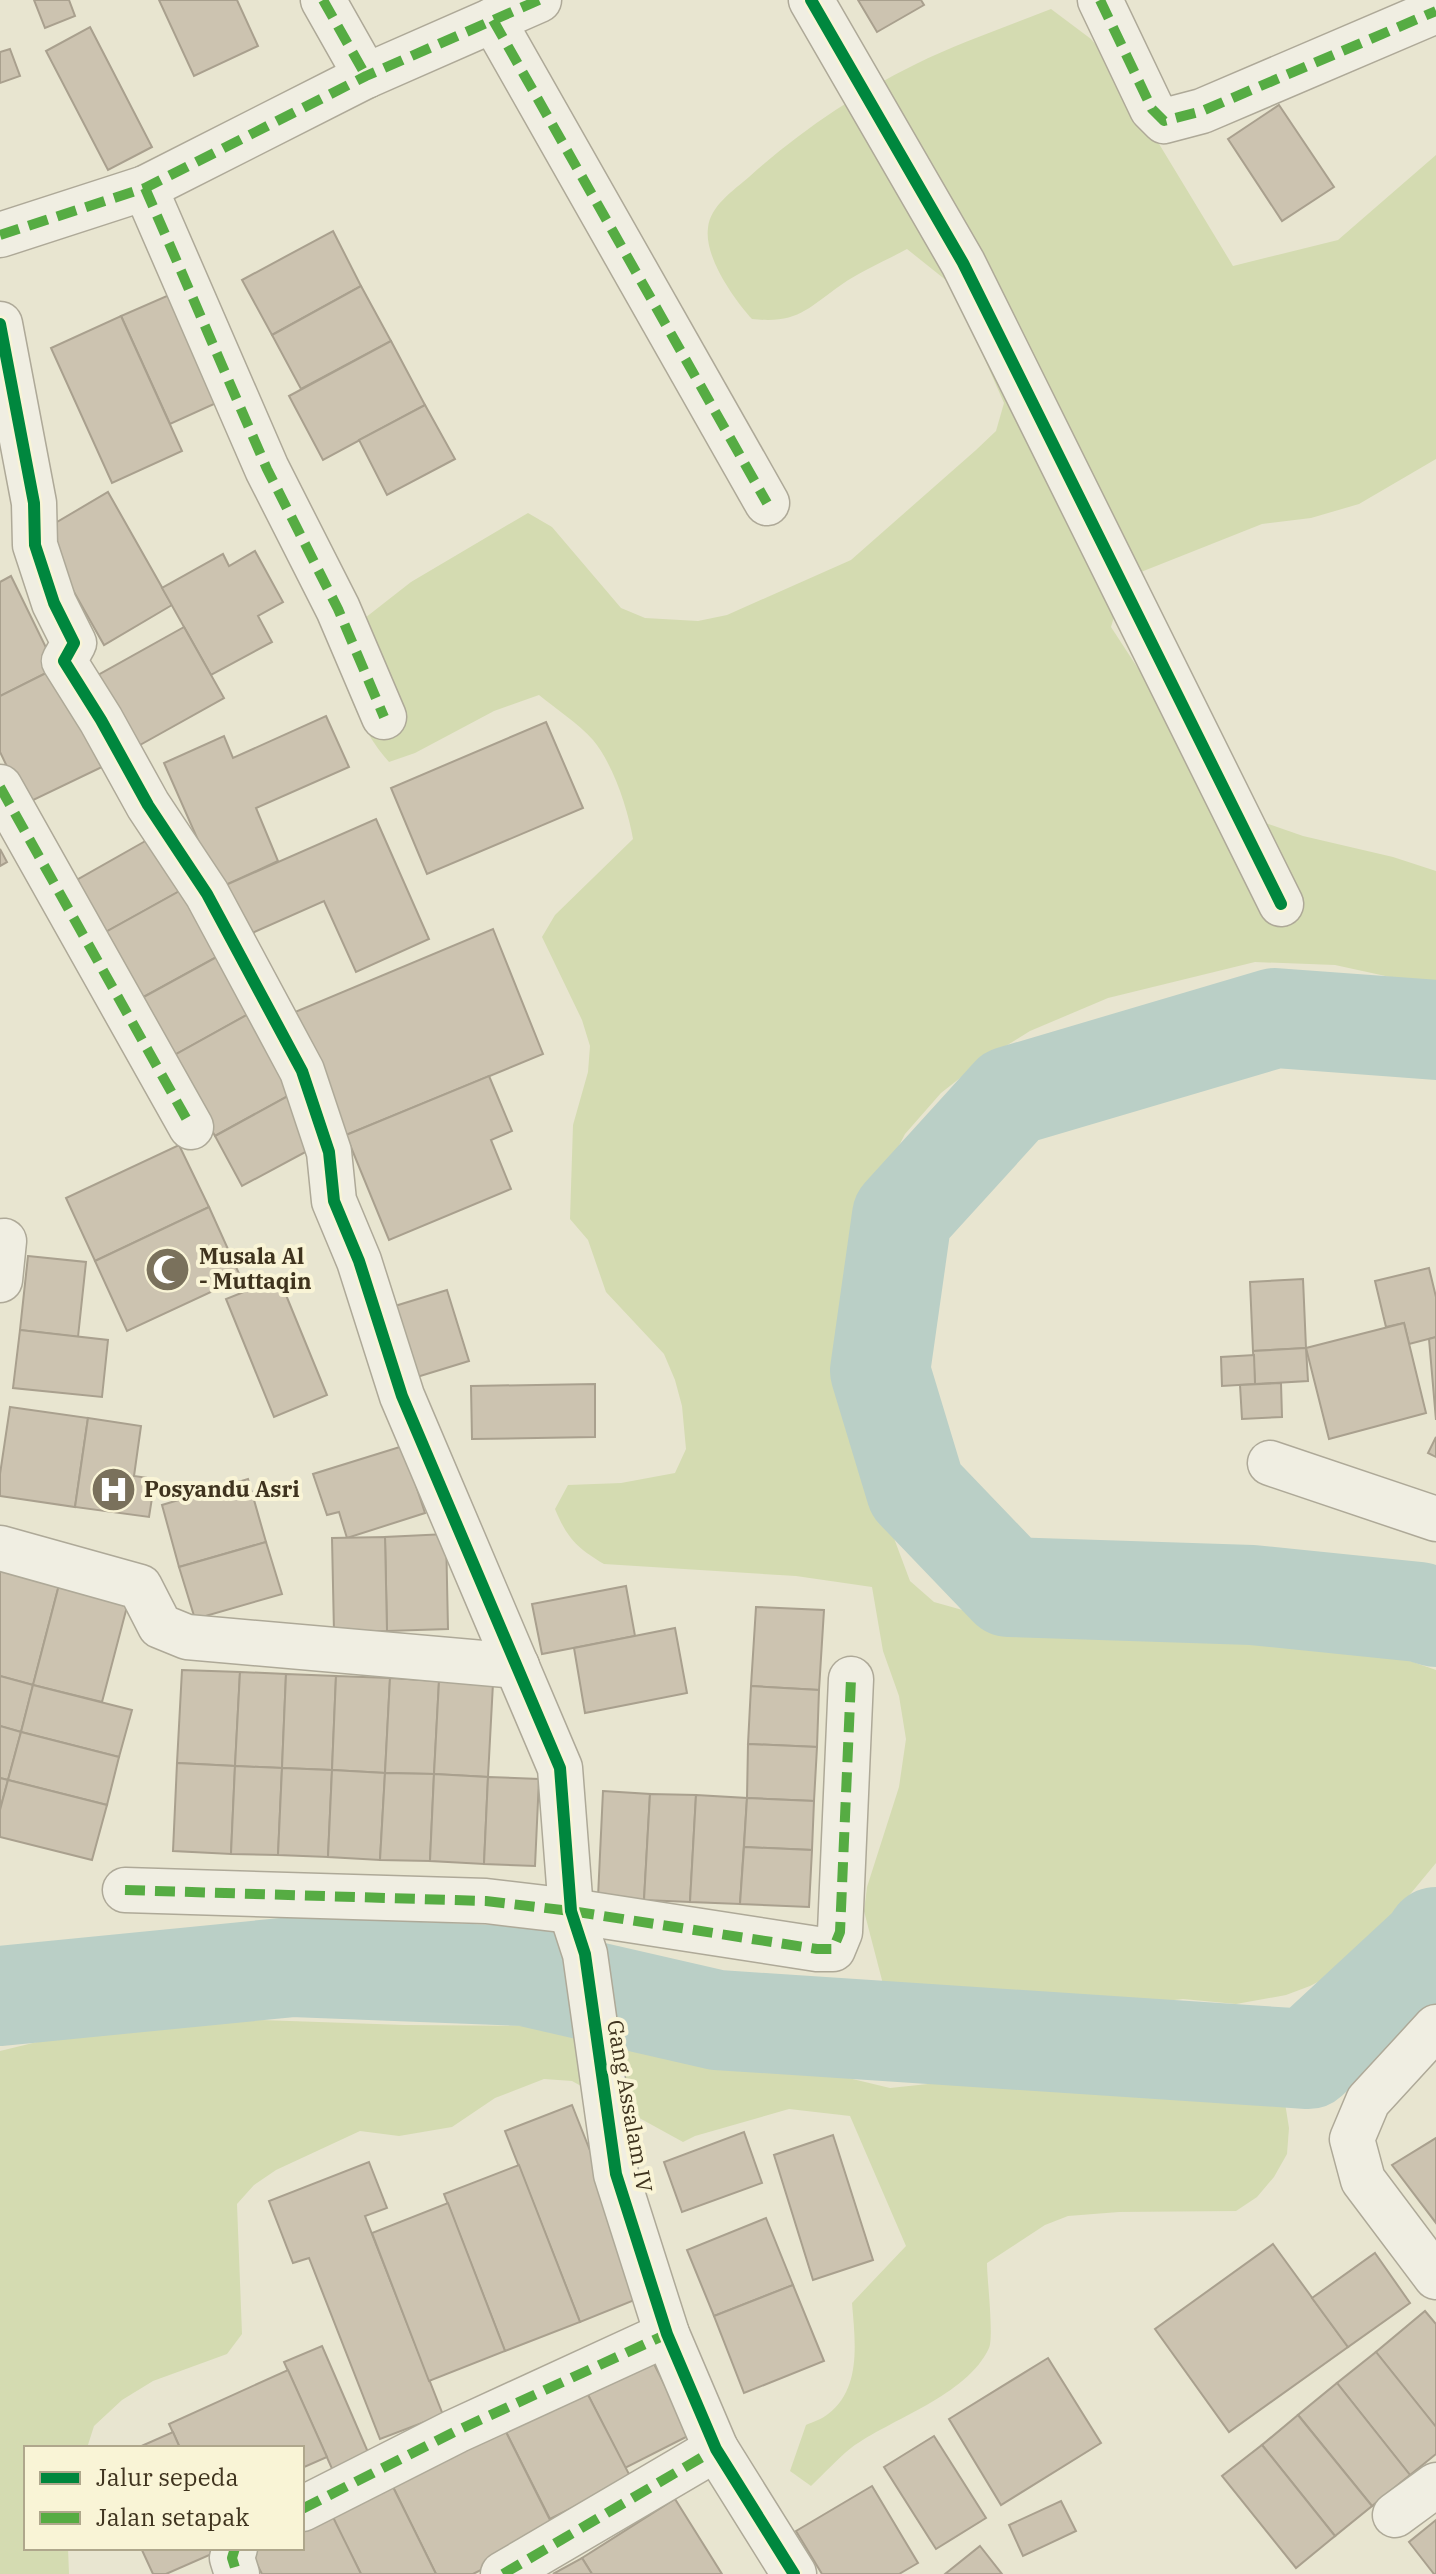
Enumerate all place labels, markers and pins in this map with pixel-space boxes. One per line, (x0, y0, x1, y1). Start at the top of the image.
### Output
place label: Musala Al - Muttaqin (199, 1241, 312, 1295)
mosque icon: Musala Al - Muttaqin (144, 1245, 192, 1293)
hospital icon: Posyandu Asri (89, 1465, 137, 1513)
place label: Posyandu Asri (144, 1474, 300, 1503)

